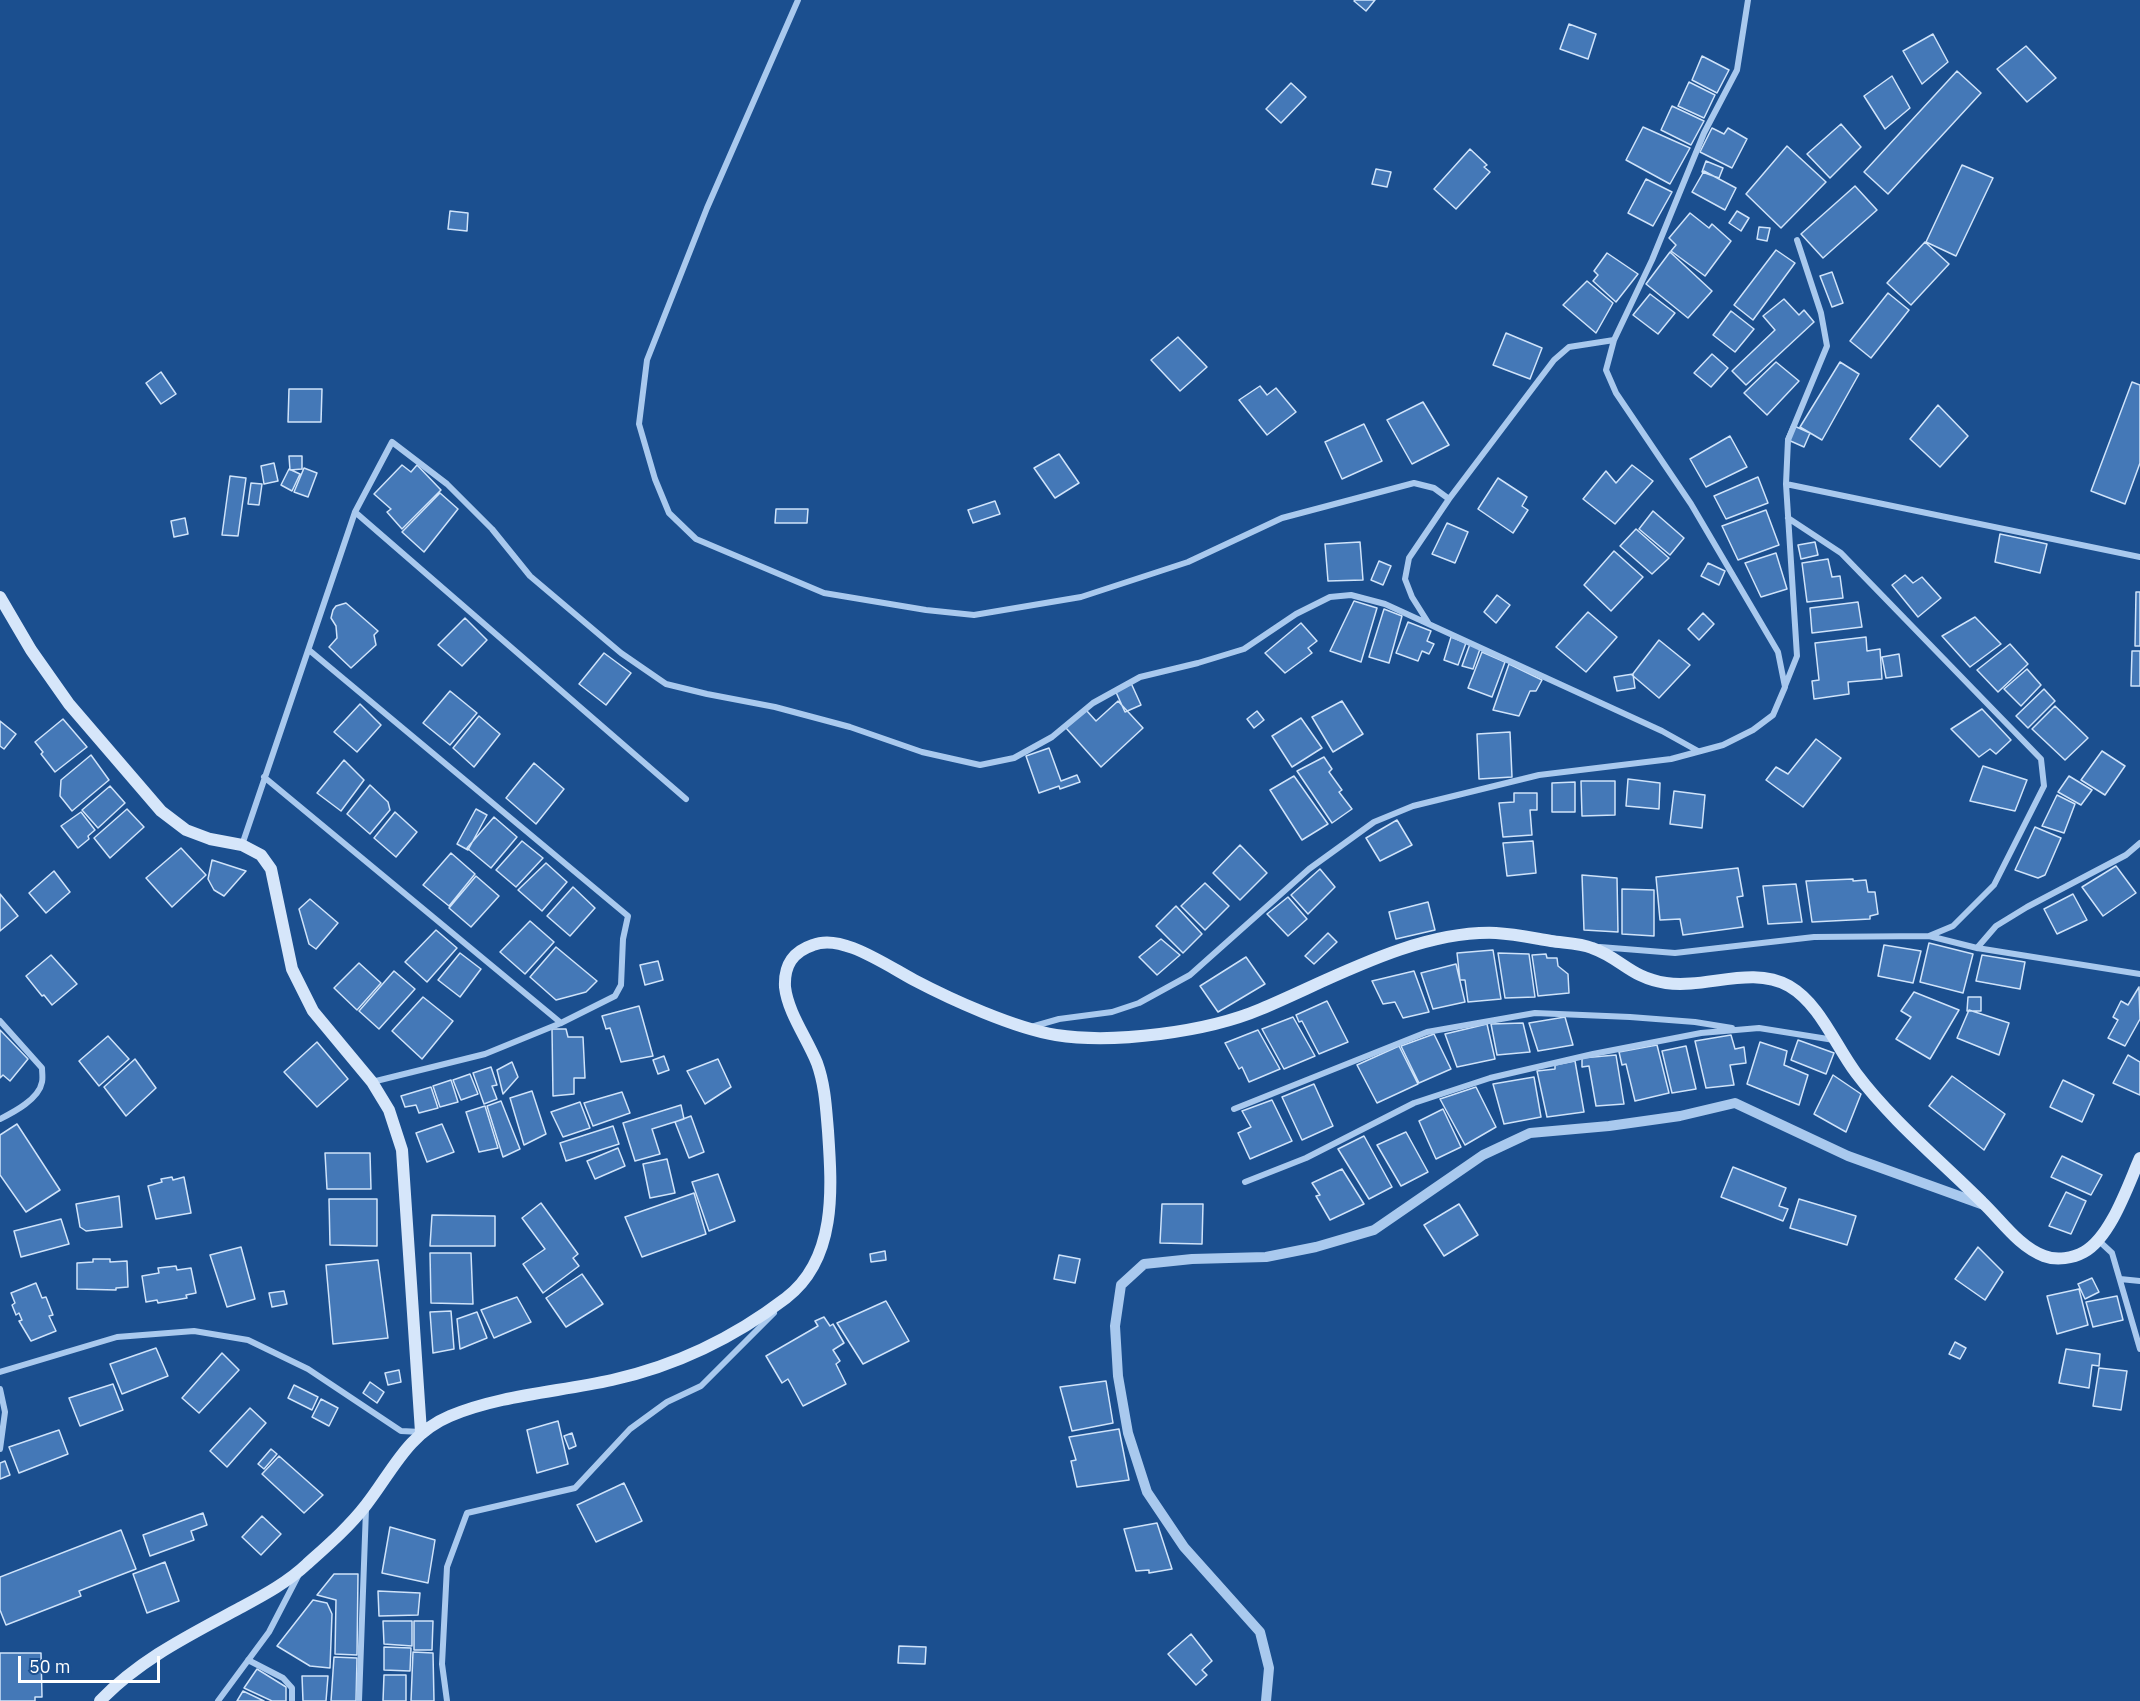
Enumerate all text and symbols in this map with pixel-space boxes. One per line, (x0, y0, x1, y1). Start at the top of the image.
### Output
scale bar (21, 1644, 164, 1682)
text: 50 m (29, 1655, 71, 1678)

